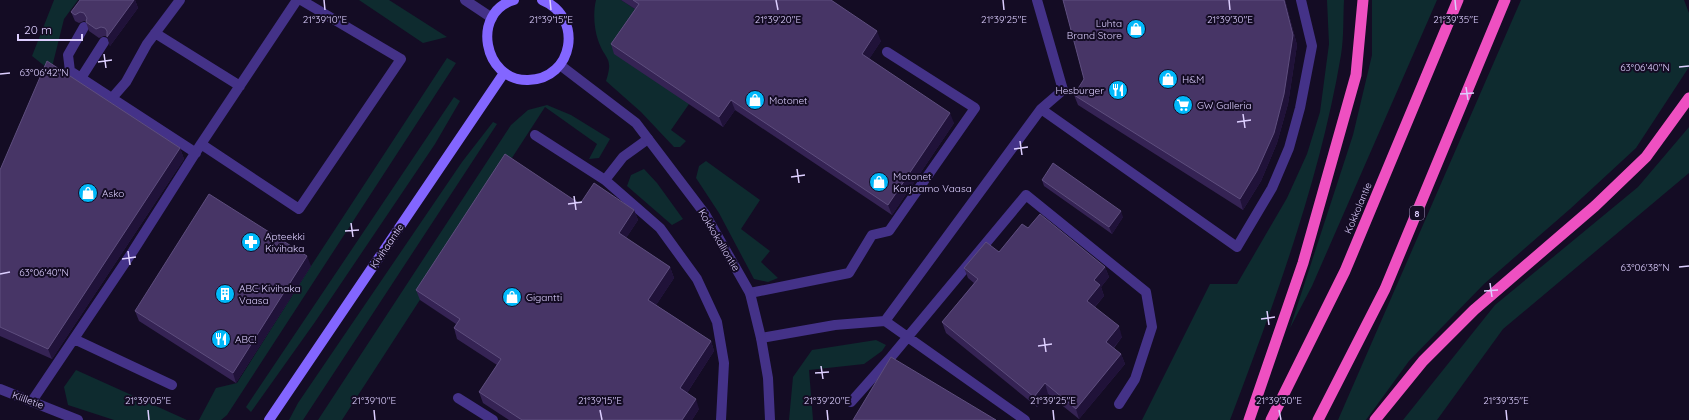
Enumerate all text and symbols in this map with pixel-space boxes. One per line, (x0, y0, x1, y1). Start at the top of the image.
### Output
text: 21°39'10"E (303, 13, 348, 26)
text: 21°39'15"E (529, 13, 573, 26)
text: 21°39'20"E (755, 13, 801, 26)
text: 21°39'25"E (981, 13, 1027, 26)
text: 21°39'30"E (1207, 13, 1253, 26)
text: 21°39'35"E (1433, 13, 1479, 26)
scale bar (18, 16, 82, 42)
place label: Luhta Brand Store (1067, 17, 1122, 42)
shop icon: Luhta Brand Store (1125, 18, 1147, 40)
text: 20 m (24, 22, 52, 37)
text: 63°06'40"N (1620, 61, 1670, 74)
text: 63°06'42"N (19, 66, 69, 79)
shop icon: H&M (1157, 68, 1179, 90)
place label: H&M (1182, 73, 1204, 86)
restaurant icon: Hesburger (1107, 79, 1129, 101)
place label: Hesburger (1055, 84, 1104, 97)
shop icon: Motonet (744, 89, 766, 111)
place label: Motonet (769, 94, 808, 107)
supermarket icon: GW Galleria (1172, 94, 1194, 116)
place label: GW Galleria (1197, 99, 1252, 112)
place label: Motonet Korjaamo Vaasa (893, 170, 972, 195)
shop icon: Motonet Korjaamo Vaasa (868, 171, 890, 193)
street label: Kokkolantie (1341, 180, 1375, 236)
shop icon: Asko (77, 182, 99, 204)
place label: Asko (102, 187, 124, 200)
road number: 8 (1410, 206, 1424, 220)
street label: Kokkokalliontie (695, 207, 743, 274)
street label: Kivihaantie (367, 221, 407, 271)
place label: Apteekki Kivihaka (265, 230, 305, 255)
pharmacy icon: Apteekki Kivihaka (240, 231, 262, 253)
text: 63°06'38"N (1621, 261, 1669, 274)
text: 63°06'40"N (19, 266, 69, 279)
place label: ABC Kivihaka Vaasa (239, 282, 301, 307)
building icon: ABC Kivihaka Vaasa (214, 283, 236, 305)
shop icon: Gigantti (501, 286, 523, 308)
place label: Gigantti (526, 291, 562, 304)
restaurant icon: ABC! (210, 328, 232, 350)
place label: ABC! (235, 333, 257, 346)
street label: Kiilletie (11, 388, 46, 412)
text: 21°39'05"E (125, 394, 171, 407)
text: 21°39'10"E (352, 394, 397, 407)
text: 21°39'15"E (578, 394, 622, 407)
text: 21°39'20"E (804, 394, 850, 407)
text: 21°39'25"E (1030, 394, 1076, 407)
text: 21°39'30"E (1256, 394, 1302, 407)
text: 21°39'35"E (1483, 394, 1529, 407)

